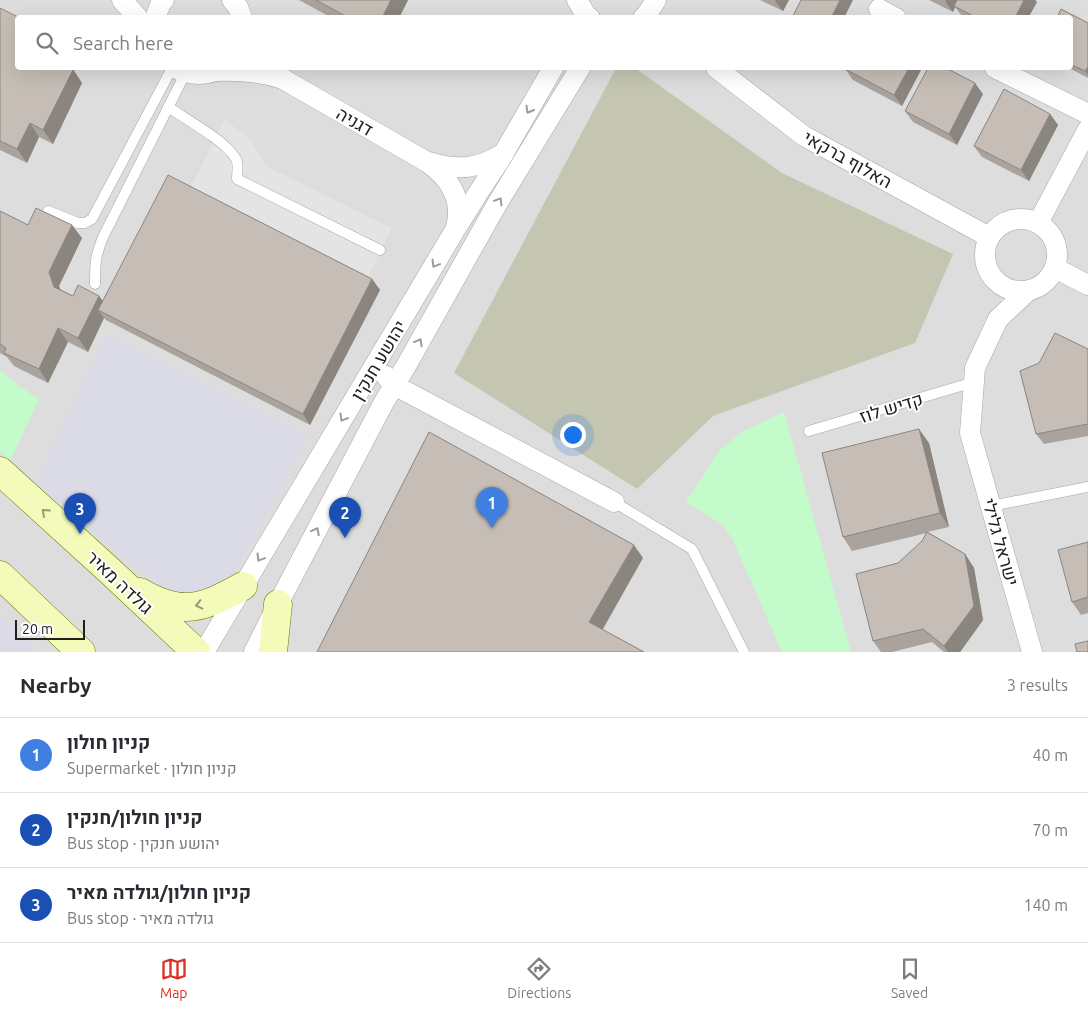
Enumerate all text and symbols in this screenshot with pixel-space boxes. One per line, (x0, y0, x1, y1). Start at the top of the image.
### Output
search box (15, 15, 1073, 70)
icon: search (33, 29, 61, 57)
text: Search here (73, 32, 173, 54)
street label: דגניה (333, 103, 377, 139)
one-way arrow (525, 104, 535, 113)
street label: האלוף ברקאי (800, 127, 896, 192)
one-way arrow (493, 197, 503, 206)
one-way arrow (432, 258, 442, 267)
street label: יהושע חנקין (346, 317, 410, 404)
one-way arrow (413, 339, 423, 348)
street label: קדיש לוז (857, 388, 925, 427)
one-way arrow (340, 413, 350, 422)
your location (560, 422, 586, 448)
pin: 1 (476, 487, 508, 528)
pin: 3 (64, 493, 96, 534)
street label: ישראל גלילי (979, 496, 1023, 588)
pin: 2 (329, 497, 361, 538)
one-way arrow (41, 509, 50, 518)
one-way arrow (310, 527, 320, 536)
street label: גולדה מאיר (83, 546, 157, 618)
one-way arrow (257, 552, 267, 561)
one-way arrow (195, 599, 204, 610)
scale bar (15, 617, 85, 640)
text: 20 m (22, 621, 53, 637)
text: Nearby (20, 673, 91, 697)
text: 3 results (1007, 676, 1068, 694)
text: קניון חולון (67, 731, 150, 753)
text: 1 (31, 746, 41, 764)
text: 40 m (1032, 746, 1068, 764)
text: Supermarket · קניון חולון (67, 759, 237, 777)
text: קניון חולון/חנקין (67, 806, 203, 828)
text: 2 (31, 821, 41, 839)
text: 70 m (1032, 821, 1068, 839)
text: Bus stop · יהושע חנקין (67, 834, 220, 852)
text: קניון חולון/גולדה מאיר (67, 881, 251, 903)
text: 3 (31, 896, 41, 914)
text: 140 m (1023, 896, 1068, 914)
text: Bus stop · גולדה מאיר (67, 909, 214, 927)
tab: Map (160, 955, 188, 1001)
tab: Directions (507, 955, 571, 1001)
tab: Saved (891, 955, 928, 1001)

